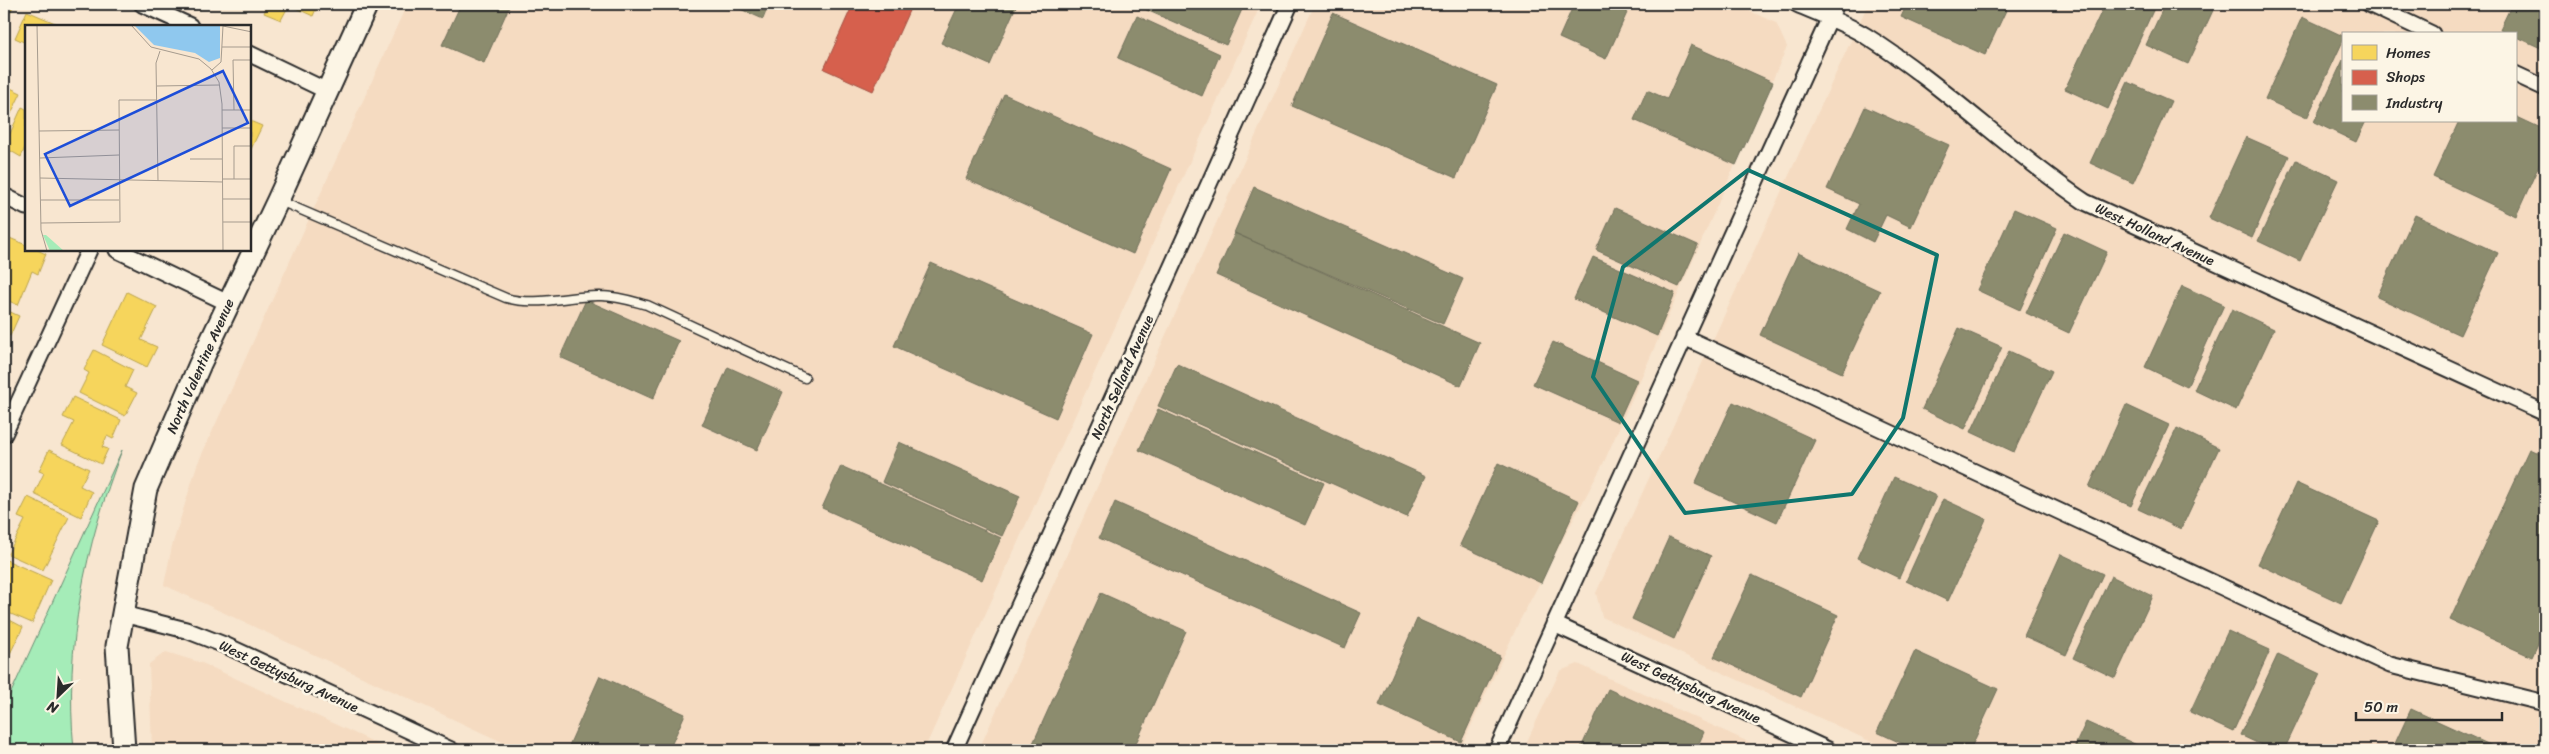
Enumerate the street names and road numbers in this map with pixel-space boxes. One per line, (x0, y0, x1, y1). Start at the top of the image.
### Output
street label: West Holland Avenue (2091, 196, 2219, 273)
street label: North Valentine Avenue (159, 294, 242, 438)
street label: North Selland Avenue (1084, 311, 1161, 444)
street label: West Gettysburg Avenue (215, 633, 363, 720)
street label: West Gettysburg Avenue (1617, 644, 1765, 731)

